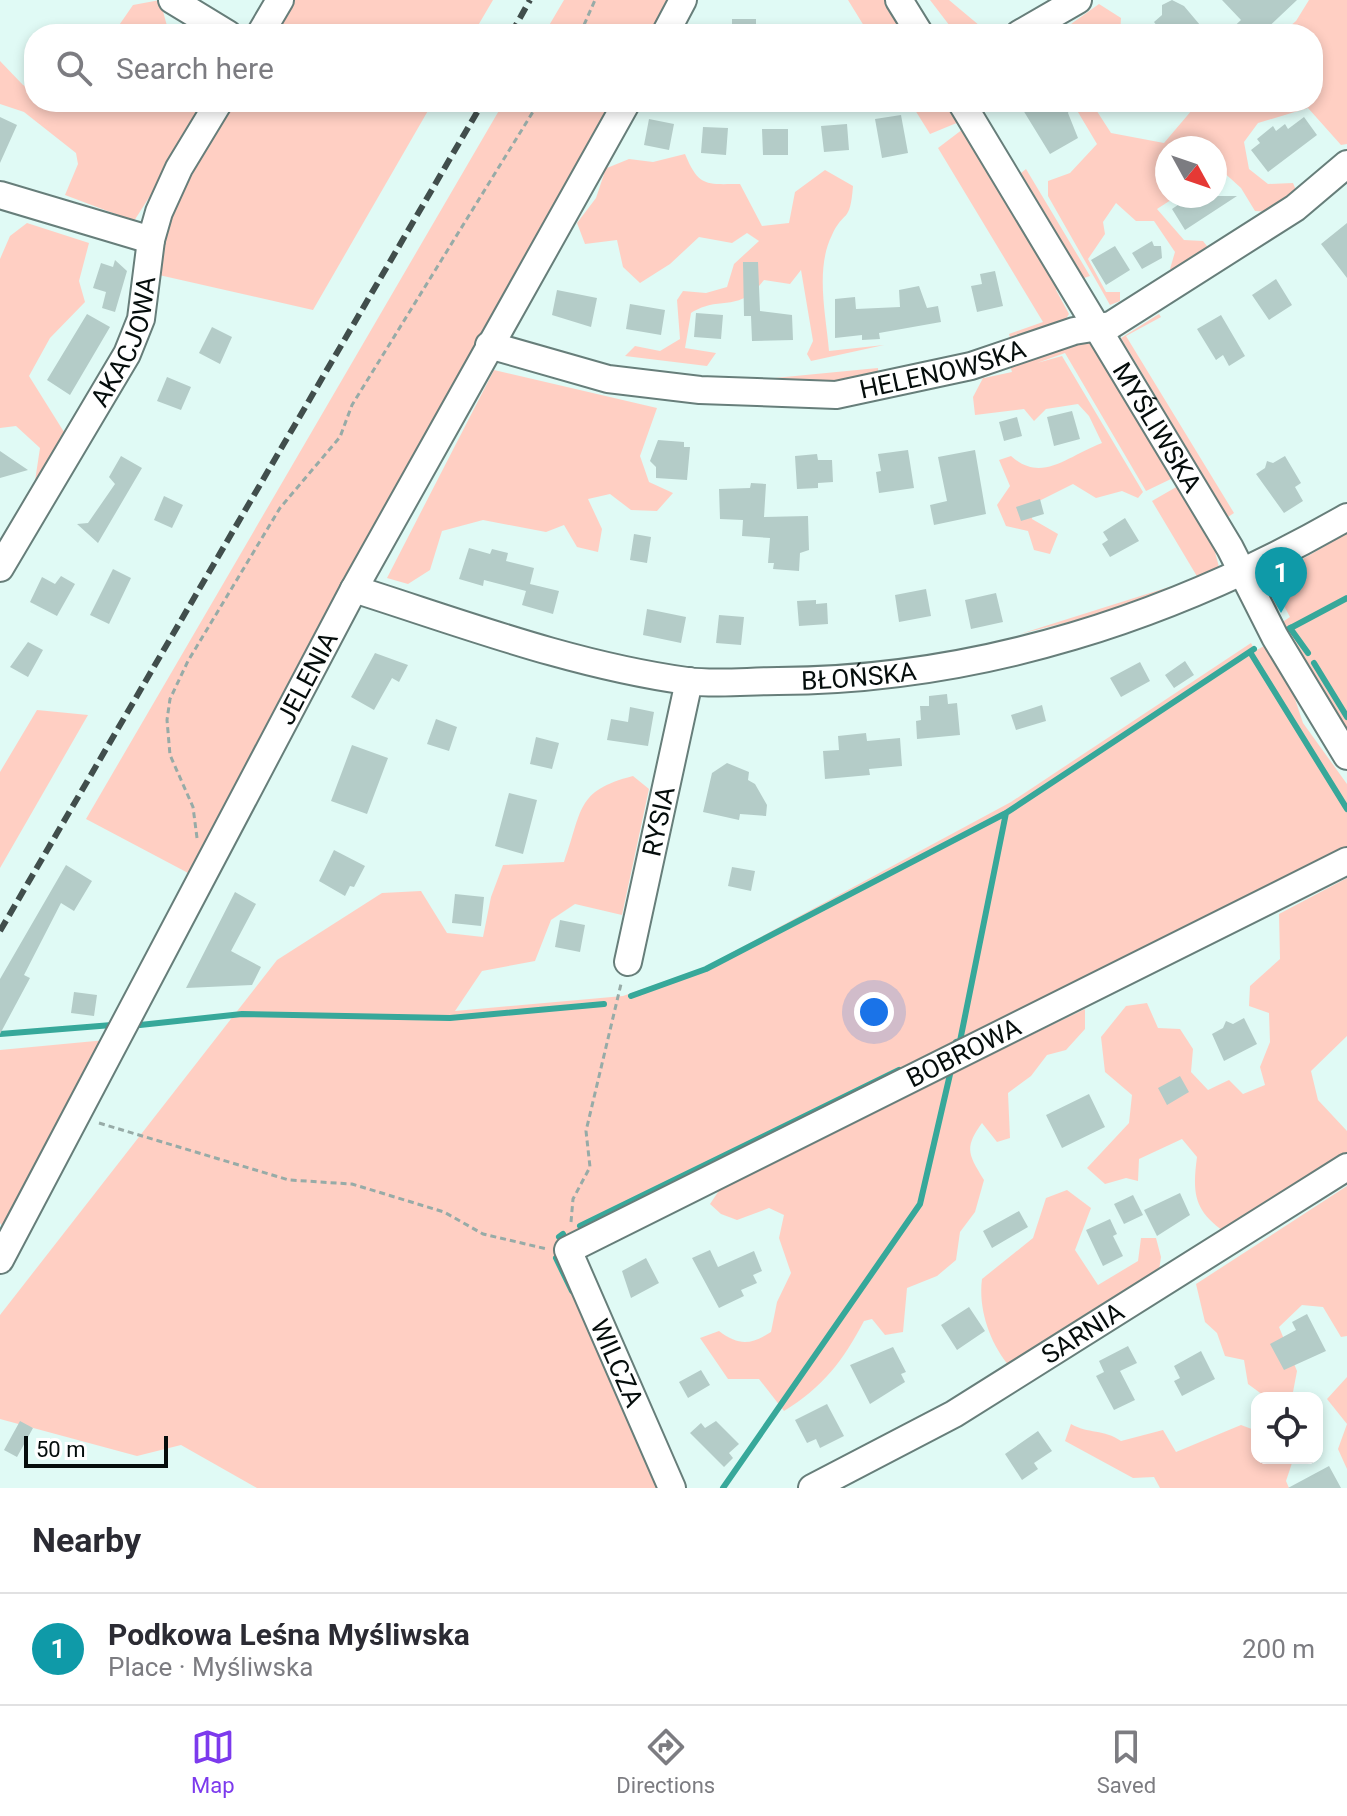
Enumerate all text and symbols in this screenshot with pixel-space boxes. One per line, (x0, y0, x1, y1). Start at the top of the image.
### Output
search box (24, 24, 1323, 112)
icon: search (52, 46, 96, 90)
text: Search here (116, 51, 274, 86)
north arrow (1155, 136, 1227, 208)
street label: AKACJOWA (84, 275, 161, 412)
street label: HELENOWSKA (857, 334, 1029, 405)
street label: MYŚLIWSKA (1107, 357, 1208, 498)
pin: 1 (1255, 547, 1307, 613)
street label: JELENIA (270, 626, 344, 730)
street label: BŁOŃSKA (801, 656, 918, 696)
street label: RYSIA (636, 784, 681, 859)
your location (854, 992, 894, 1032)
street label: BOBROWA (902, 1011, 1026, 1093)
street label: SARNIA (1036, 1296, 1129, 1370)
street label: WILCZA (584, 1314, 650, 1412)
map controls (1251, 1392, 1323, 1464)
button: locate (1251, 1392, 1323, 1464)
scale bar (24, 1432, 168, 1468)
text: 50 m (36, 1437, 85, 1462)
text: Nearby (32, 1520, 141, 1560)
text: Podkowa Leśna Myśliwska (108, 1617, 470, 1652)
text: 1 (51, 1634, 65, 1664)
text: 200 m (1242, 1634, 1315, 1664)
text: Place · Myśliwska (108, 1652, 313, 1682)
tab: Map (191, 1725, 235, 1798)
tab: Directions (616, 1725, 715, 1798)
tab: Saved (1097, 1725, 1156, 1798)

